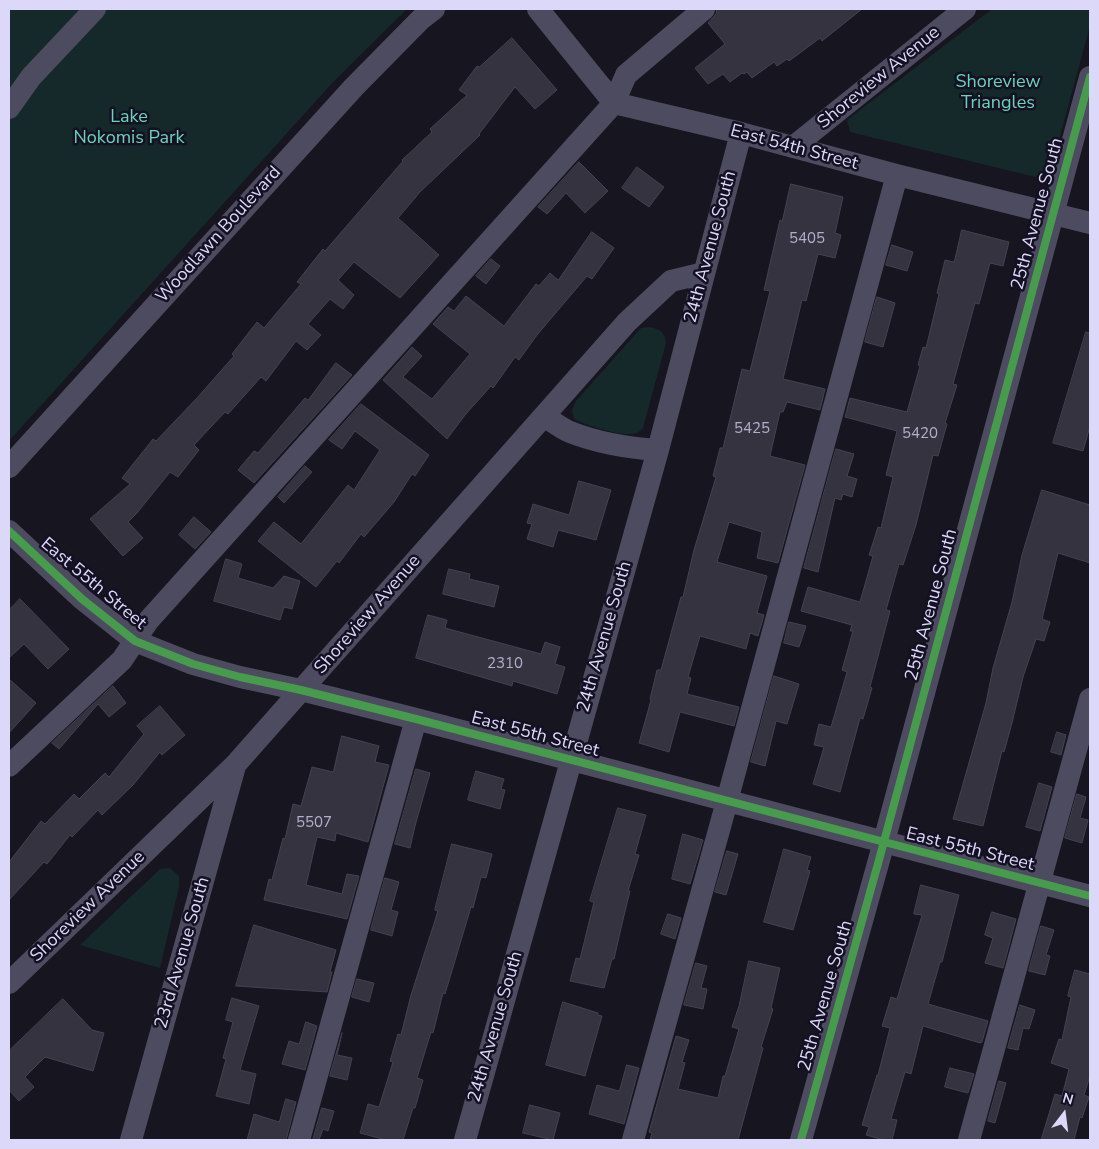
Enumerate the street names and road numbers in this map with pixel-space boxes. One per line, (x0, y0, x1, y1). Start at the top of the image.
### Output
street label: Shoreview Avenue (814, 22, 944, 134)
street label: East 54th Street (728, 121, 860, 175)
street label: 25th Avenue South (1007, 136, 1069, 292)
street label: Woodlawn Boulevard (152, 162, 286, 308)
street label: 24th Avenue South (680, 169, 742, 325)
street label: 25th Avenue South (901, 527, 963, 683)
street label: East 55th Street (36, 534, 150, 634)
street label: Shoreview Avenue (310, 551, 426, 679)
street label: 24th Avenue South (573, 559, 637, 715)
street label: East 55th Street (469, 708, 601, 762)
street label: East 55th Street (904, 824, 1036, 876)
street label: Shoreview Avenue (26, 847, 150, 967)
street label: 23rd Avenue South (151, 875, 215, 1031)
street label: 25th Avenue South (794, 918, 858, 1074)
street label: 24th Avenue South (464, 949, 528, 1105)

